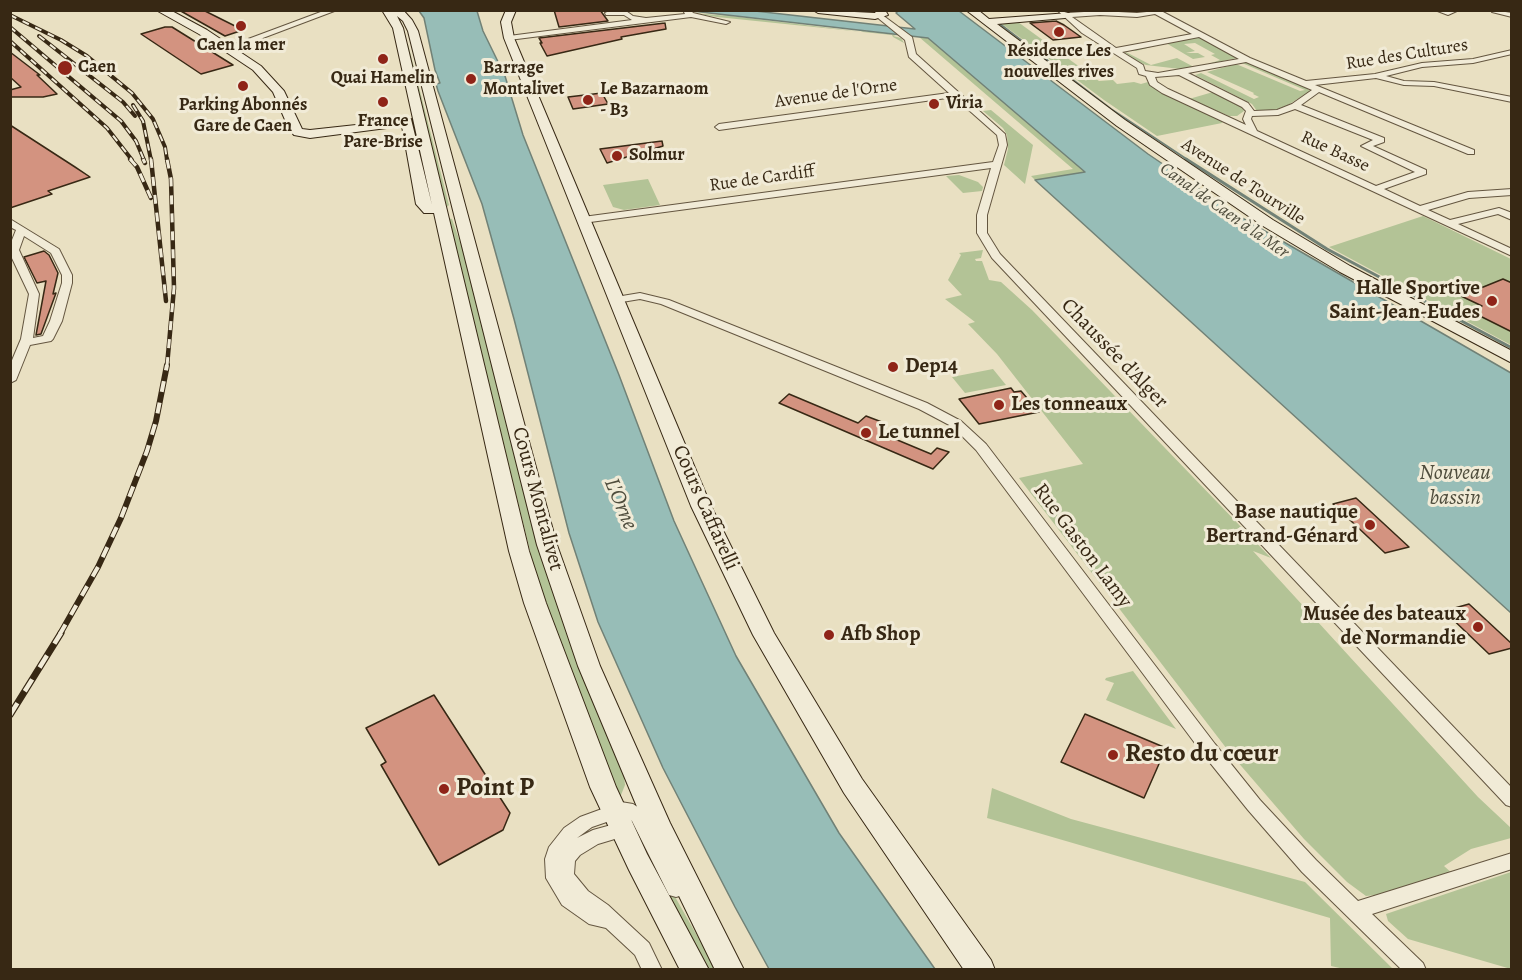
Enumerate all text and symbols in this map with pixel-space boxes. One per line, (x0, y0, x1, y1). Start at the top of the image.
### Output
marker: Caen la mer (234, 19, 248, 33)
marker: Résidence Les nouvelles rives (1052, 25, 1066, 39)
place label: Caen la mer (197, 35, 285, 57)
street label: Rue des Cultures (1344, 35, 1470, 75)
place label: Résidence Les nouvelles rives (1004, 41, 1114, 84)
marker: Quai Hamelin (376, 52, 390, 66)
place label: Caen (78, 57, 116, 79)
place label: Barrage Montalivet (483, 58, 564, 100)
marker: Caen (56, 59, 74, 77)
place label: Quai Hamelin (331, 68, 435, 90)
marker: Barrage Montalivet (464, 72, 478, 86)
street label: Avenue de l'Orne (773, 75, 899, 113)
marker: Parking Abonnés Gare de Caen (236, 79, 250, 93)
place label: Le Bazarnaom - B3 (600, 79, 708, 122)
marker: Le Bazarnaom - B3 (581, 93, 595, 107)
place label: Viria (946, 93, 983, 115)
place label: Parking Abonnés Gare de Caen (179, 95, 307, 138)
marker: France Pare-Brise (376, 95, 390, 109)
marker: Viria (927, 97, 941, 111)
place label: France Pare-Brise (343, 111, 423, 154)
street label: Rue Basse (1297, 127, 1373, 177)
street label: Avenue de Tourville (1177, 134, 1309, 230)
place label: Solmur (629, 145, 685, 167)
marker: Solmur (610, 149, 624, 163)
water label: Canal de Caen à la Mer (1155, 158, 1293, 264)
street label: Rue de Cardiff (708, 161, 816, 197)
place label: Halle Sportive Saint-Jean-Eudes (1329, 276, 1480, 326)
street label: Chaussée d'Alger (1055, 294, 1173, 414)
marker: Halle Sportive Saint-Jean-Eudes (1485, 294, 1499, 308)
place label: Dep14 (905, 354, 958, 380)
marker: Dep14 (886, 360, 900, 374)
place label: Les tonneaux (1011, 392, 1127, 418)
marker: Les tonneaux (992, 398, 1006, 412)
place label: Le tunnel (878, 420, 960, 446)
street label: Cours Montalivet (506, 424, 568, 574)
marker: Le tunnel (859, 426, 873, 440)
street label: Cours Caffarelli (666, 442, 744, 574)
water label: Nouveau bassin (1419, 461, 1491, 512)
water label: L'Orne (597, 474, 643, 534)
street label: Rue Gaston Lamy (1027, 479, 1137, 613)
place label: Base nautique Bertrand-Génard (1206, 500, 1358, 550)
marker: Base nautique Bertrand-Génard (1363, 518, 1377, 532)
place label: Musée des bateaux de Normandie (1303, 602, 1466, 652)
marker: Musée des bateaux de Normandie (1471, 620, 1485, 634)
place label: Afb Shop (841, 622, 920, 648)
marker: Afb Shop (822, 628, 836, 642)
place label: Resto du cœur (1125, 739, 1279, 771)
marker: Resto du cœur (1106, 748, 1120, 762)
place label: Point P (456, 773, 534, 805)
marker: Point P (437, 782, 451, 796)

